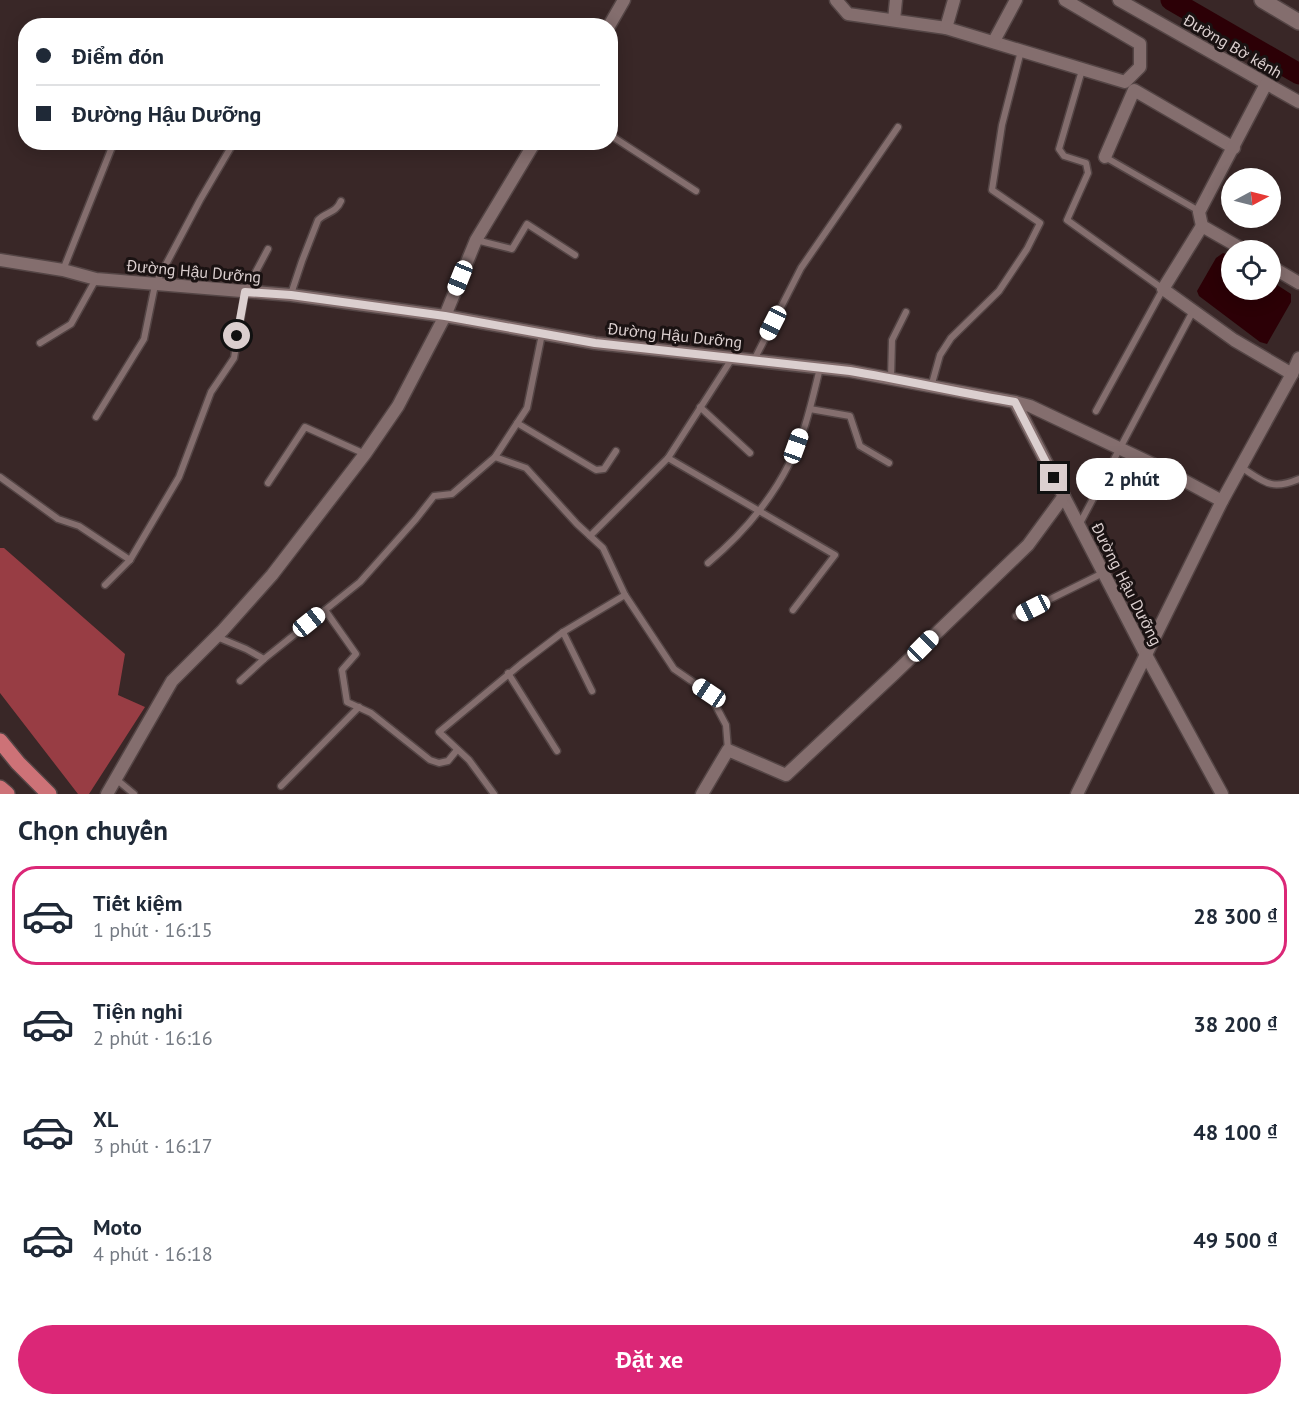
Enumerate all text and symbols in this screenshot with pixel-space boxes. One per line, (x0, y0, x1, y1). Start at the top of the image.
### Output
street label: Đường Bờ kênh (1179, 9, 1286, 82)
text: Điểm đón (72, 42, 164, 70)
text: Đường Hậu Dưỡng (72, 100, 261, 128)
north arrow (1221, 168, 1281, 228)
map controls (1221, 168, 1281, 300)
button: locate (1221, 240, 1281, 300)
street label: Đường Hậu Dưỡng (125, 255, 262, 287)
car (445, 258, 475, 298)
car (757, 303, 789, 343)
street label: Đường Hậu Dưỡng (606, 318, 743, 352)
route start (223, 322, 250, 349)
car (781, 426, 811, 466)
callout: 2 phút (1075, 457, 1186, 499)
route end (1040, 464, 1067, 491)
text: 2 phút (1104, 466, 1159, 492)
street label: Đường Hậu Dưỡng (1087, 518, 1167, 649)
car (1013, 592, 1053, 624)
car (289, 604, 329, 640)
car (904, 627, 942, 665)
car (689, 675, 729, 711)
text: Chọn chuyến (18, 813, 168, 847)
icon: car (21, 889, 75, 943)
text: Tiết kiệm (93, 889, 183, 917)
text: 28 300 ₫ (1193, 902, 1278, 930)
text: 1 phút · 16:15 (93, 917, 213, 943)
icon: car (21, 997, 75, 1051)
text: Tiện nghi (93, 997, 183, 1025)
text: 38 200 ₫ (1193, 1010, 1278, 1038)
text: 2 phút · 16:16 (93, 1025, 213, 1051)
icon: car (21, 1105, 75, 1159)
text: XL (93, 1105, 118, 1133)
text: 48 100 ₫ (1193, 1118, 1278, 1146)
text: 3 phút · 16:17 (93, 1133, 213, 1159)
icon: car (21, 1213, 75, 1267)
text: Moto (93, 1213, 142, 1241)
text: 49 500 ₫ (1193, 1226, 1278, 1254)
text: 4 phút · 16:18 (93, 1241, 213, 1267)
button: Đặt xe (18, 1325, 1281, 1394)

